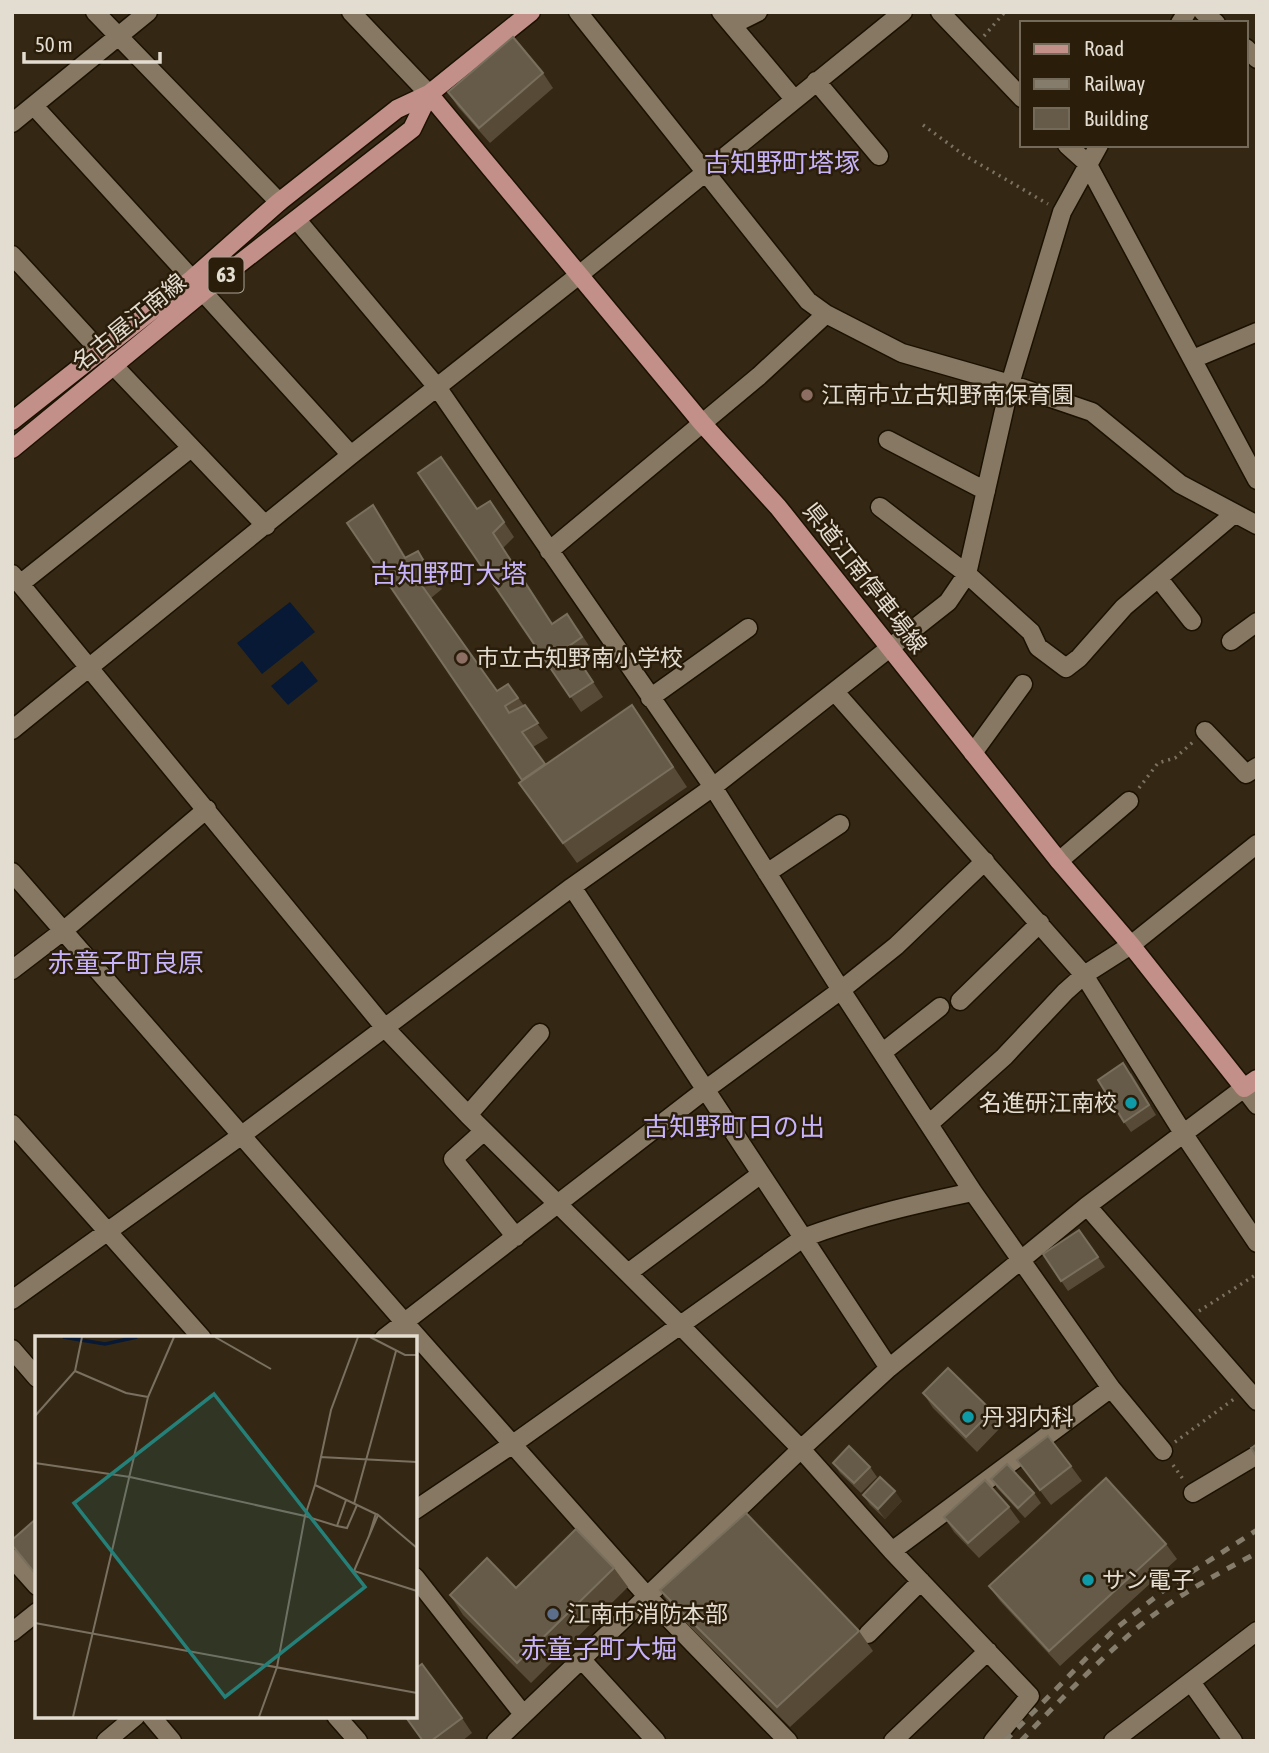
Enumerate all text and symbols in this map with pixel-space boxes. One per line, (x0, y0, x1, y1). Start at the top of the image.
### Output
scale bar (24, 21, 161, 65)
legend (1020, 21, 1248, 147)
text: 50 m (35, 32, 73, 56)
text: Road (1084, 36, 1124, 60)
text: Railway (1084, 71, 1146, 95)
text: Building (1084, 106, 1148, 130)
district label: 古知野町塔塚 (704, 148, 860, 178)
road number: 63 (208, 258, 244, 292)
street label: 名古屋江南線 (67, 268, 191, 376)
place label: 江南市立古知野南保育園 (821, 382, 1074, 408)
marker: 江南市立古知野南保育園 (799, 387, 815, 403)
street label: 県道江南停車場線 (798, 497, 932, 659)
district label: 古知野町大塔 (371, 559, 527, 589)
place label: 市立古知野南小学校 (476, 645, 683, 671)
marker: 市立古知野南小学校 (454, 650, 470, 666)
district label: 赤童子町良原 (48, 948, 204, 978)
place label: 名進研江南校 (979, 1090, 1117, 1116)
marker: 名進研江南校 (1123, 1095, 1139, 1111)
district label: 古知野町日の出 (643, 1112, 825, 1142)
inset map (35, 1336, 416, 1718)
place label: 丹羽内科 (982, 1404, 1074, 1430)
marker: 丹羽内科 (960, 1409, 976, 1425)
place label: サン電子 (1102, 1567, 1194, 1593)
marker: サン電子 (1080, 1572, 1096, 1588)
place label: 江南市消防本部 (567, 1601, 728, 1627)
marker: 江南市消防本部 (545, 1606, 561, 1622)
district label: 赤童子町大堀 (521, 1634, 677, 1664)

